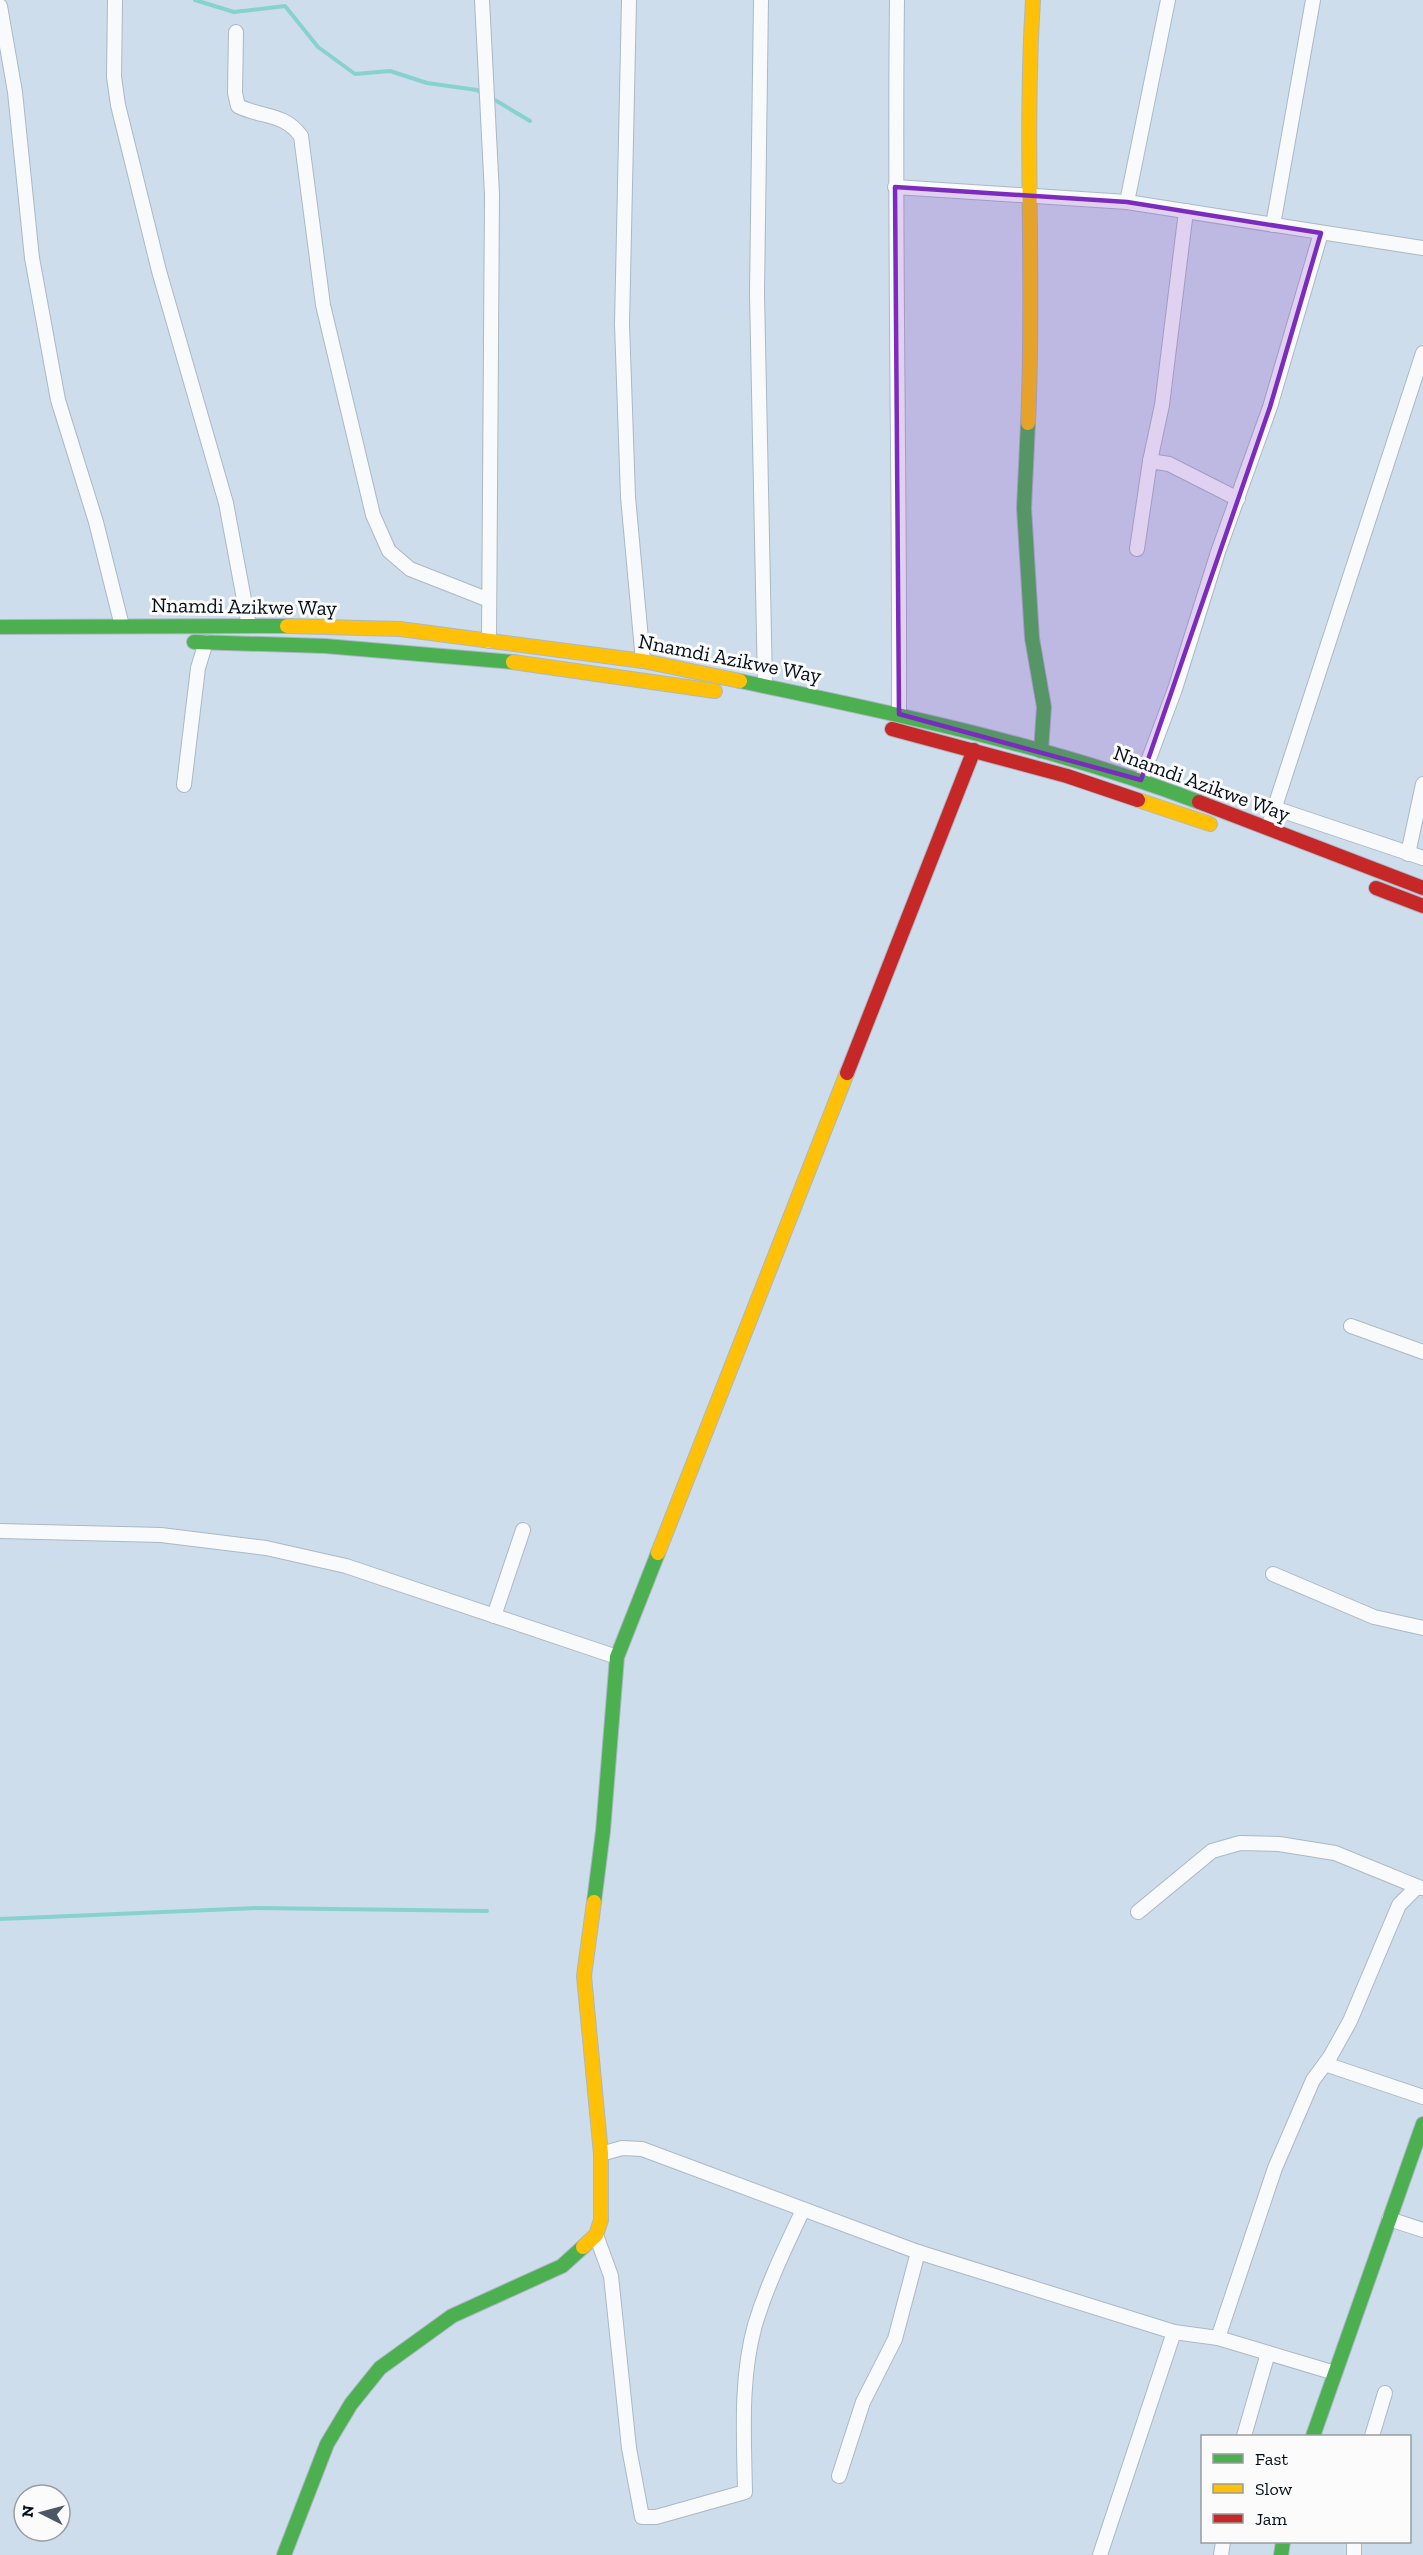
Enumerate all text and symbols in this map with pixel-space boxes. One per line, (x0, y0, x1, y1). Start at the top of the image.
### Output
street label: Nnamdi Azikwe Way (151, 592, 337, 620)
street label: Nnamdi Azikwe Way (636, 628, 824, 688)
street label: Nnamdi Azikwe Way (1110, 739, 1294, 827)
legend (1201, 2435, 1411, 2543)
text: Fast (1255, 2448, 1288, 2470)
text: Slow (1255, 2478, 1292, 2500)
north arrow (12, 2483, 72, 2543)
text: N (17, 2504, 38, 2519)
text: Jam (1255, 2508, 1287, 2530)

